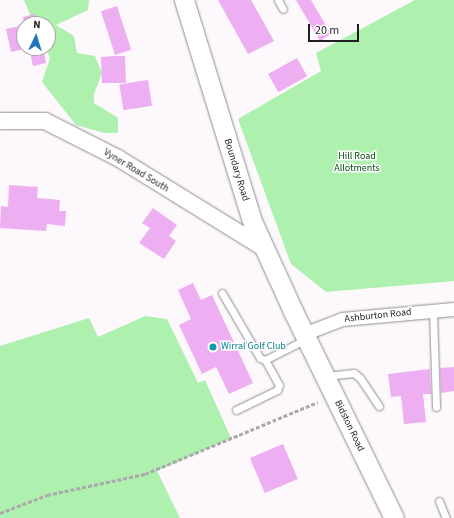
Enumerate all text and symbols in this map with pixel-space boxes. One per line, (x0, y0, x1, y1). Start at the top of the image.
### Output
north arrow (16, 16, 56, 56)
scale bar (310, 16, 361, 42)
text: N (33, 17, 41, 32)
text: 20 m (315, 22, 339, 39)
street label: Boundary Road (221, 137, 251, 203)
street label: Vyner Road South (101, 147, 171, 195)
park label: Hill Road Allotments (334, 150, 380, 174)
street label: Ashburton Road (344, 307, 412, 325)
place label: Wirral Golf Club (221, 341, 286, 353)
marker: Wirral Golf Club (208, 342, 218, 352)
street label: Bidston Road (331, 398, 367, 454)

